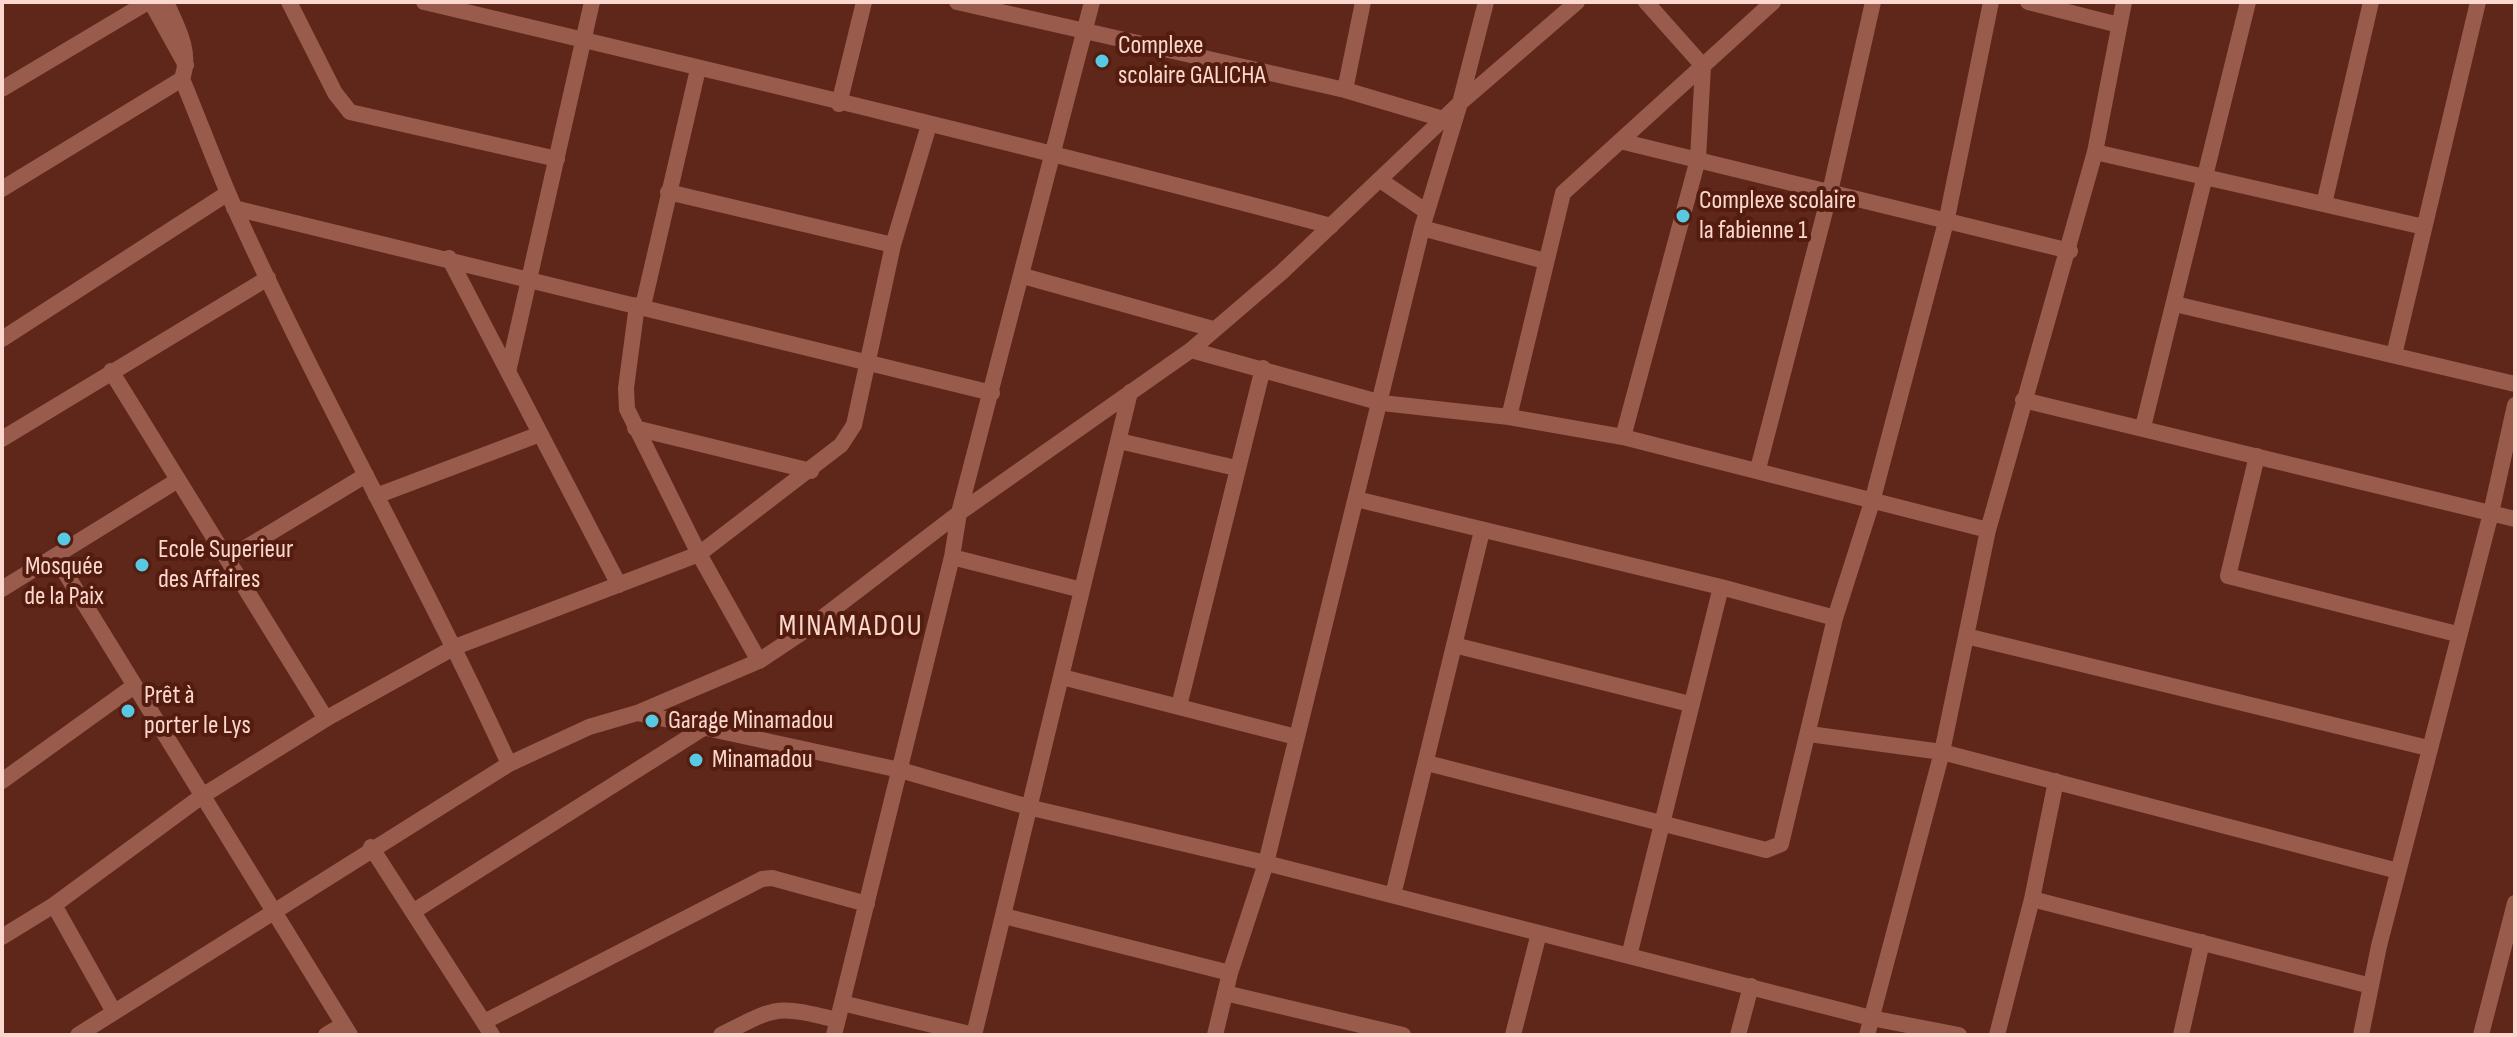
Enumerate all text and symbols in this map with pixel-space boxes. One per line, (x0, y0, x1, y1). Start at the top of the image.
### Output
place label: Complexe scolaire GALICHA (1118, 30, 1266, 92)
marker: Complexe scolaire GALICHA (1093, 52, 1111, 70)
place label: Complexe scolaire la fabienne 1 (1699, 185, 1856, 246)
marker: Complexe scolaire la fabienne 1 (1674, 207, 1692, 225)
marker: Mosquée de la Paix (55, 530, 73, 548)
place label: Ecole Superieur des Affaires (158, 534, 293, 596)
place label: Mosquée de la Paix (24, 551, 104, 612)
marker: Ecole Superieur des Affaires (133, 556, 151, 574)
district label: MINAMADOU (778, 609, 924, 645)
place label: Prêt à porter le Lys (144, 680, 251, 742)
marker: Prêt à porter le Lys (119, 702, 137, 720)
place label: Garage Minamadou (668, 705, 833, 737)
marker: Garage Minamadou (643, 712, 661, 730)
place label: Minamadou (712, 744, 813, 776)
marker: Minamadou (687, 751, 705, 769)

